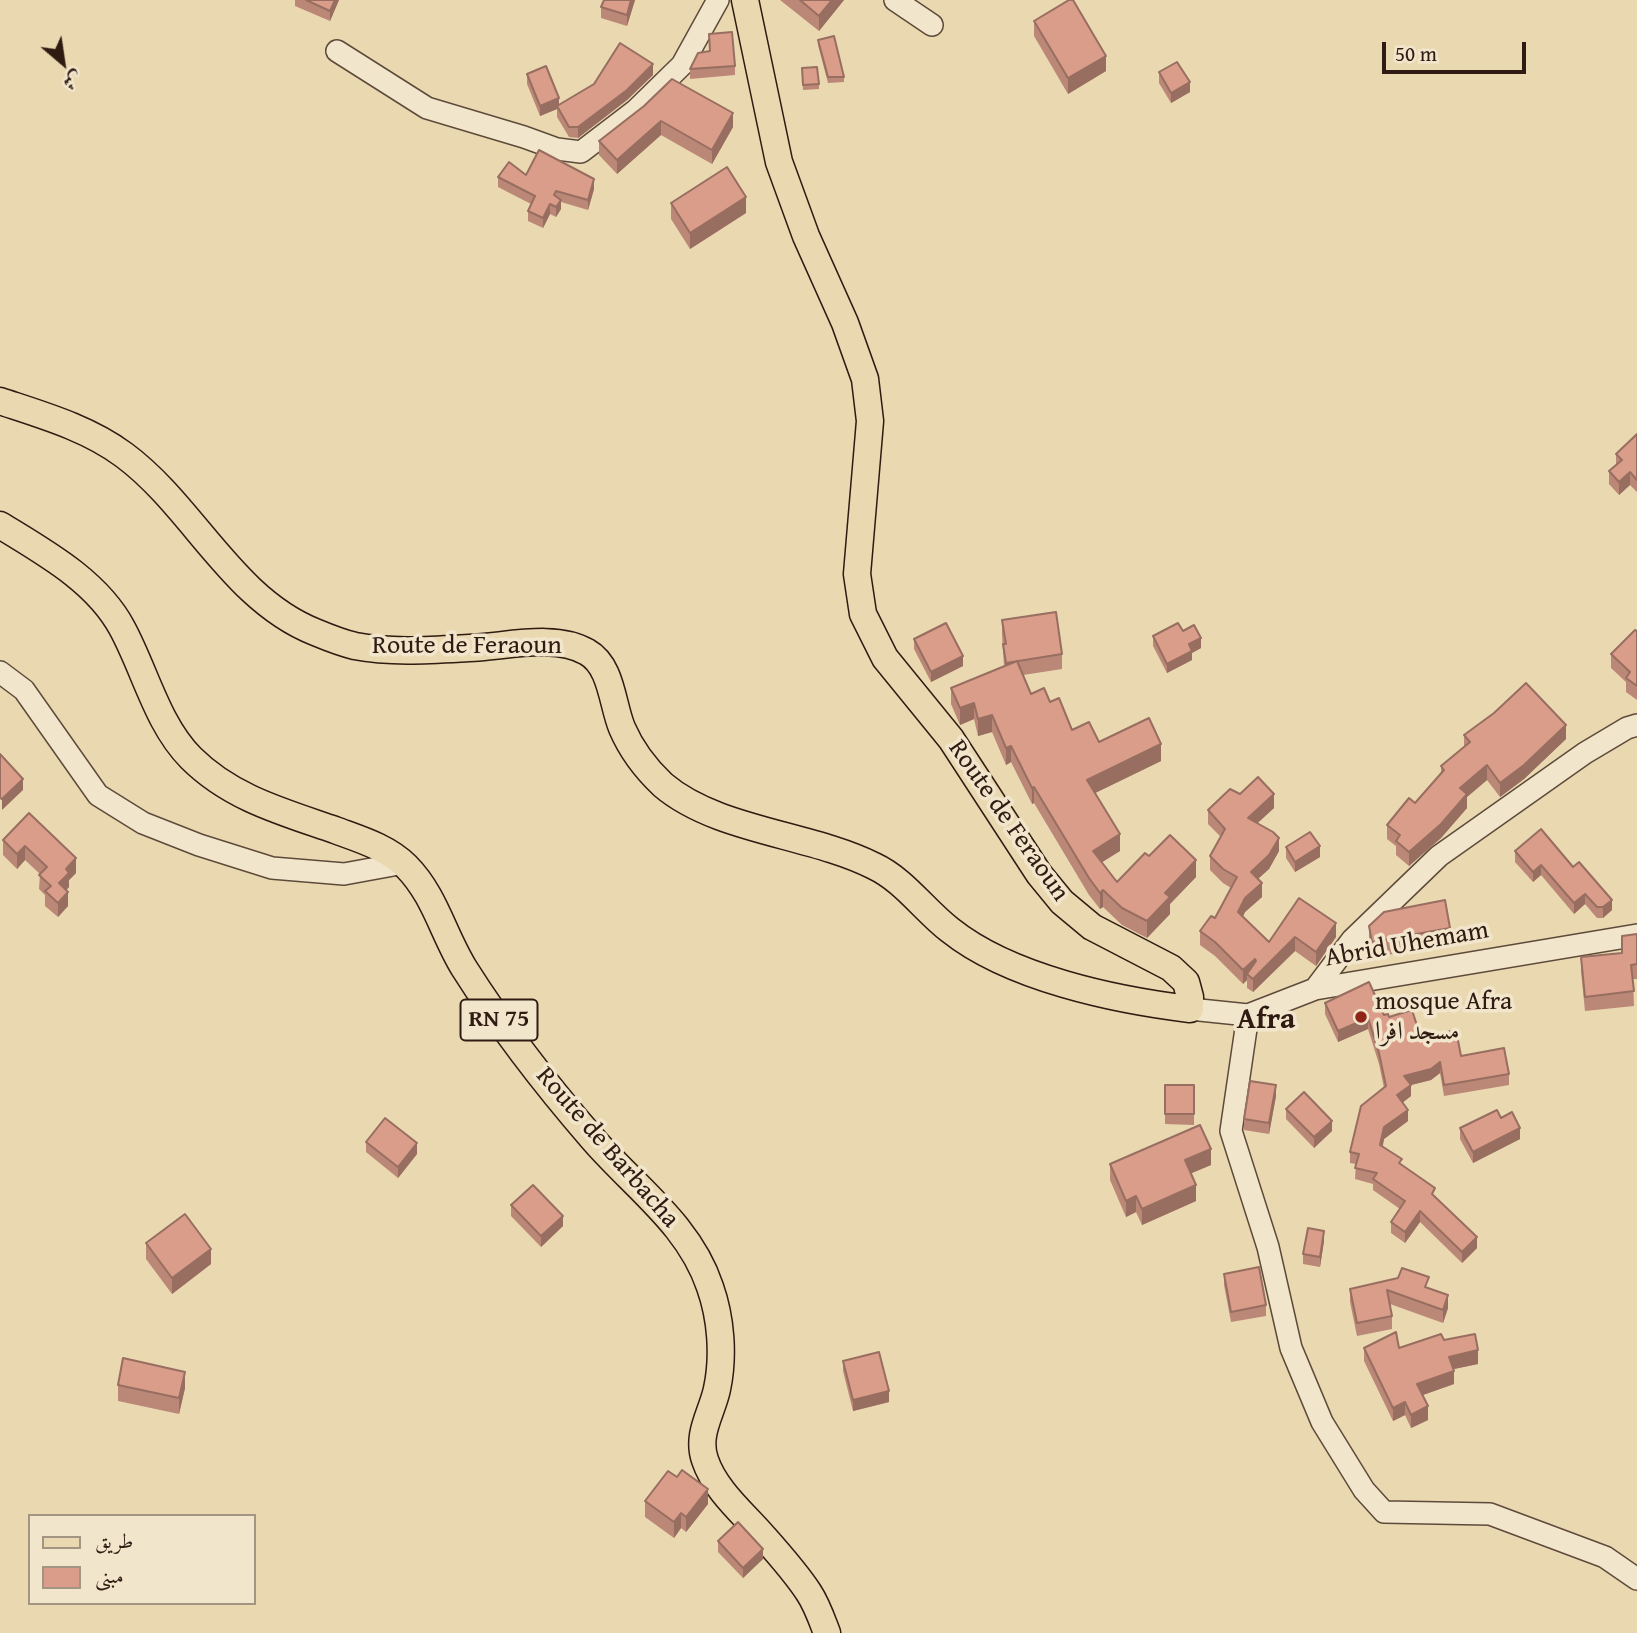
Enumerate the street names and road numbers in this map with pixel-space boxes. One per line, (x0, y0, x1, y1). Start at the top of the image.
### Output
street label: Route de Feraoun (372, 630, 562, 662)
street label: Route de Feraoun (941, 734, 1075, 908)
street label: Abrid Uhemam (1323, 915, 1491, 975)
road number: RN 75 (461, 1000, 538, 1040)
street label: Route de Barbacha (529, 1061, 685, 1235)

